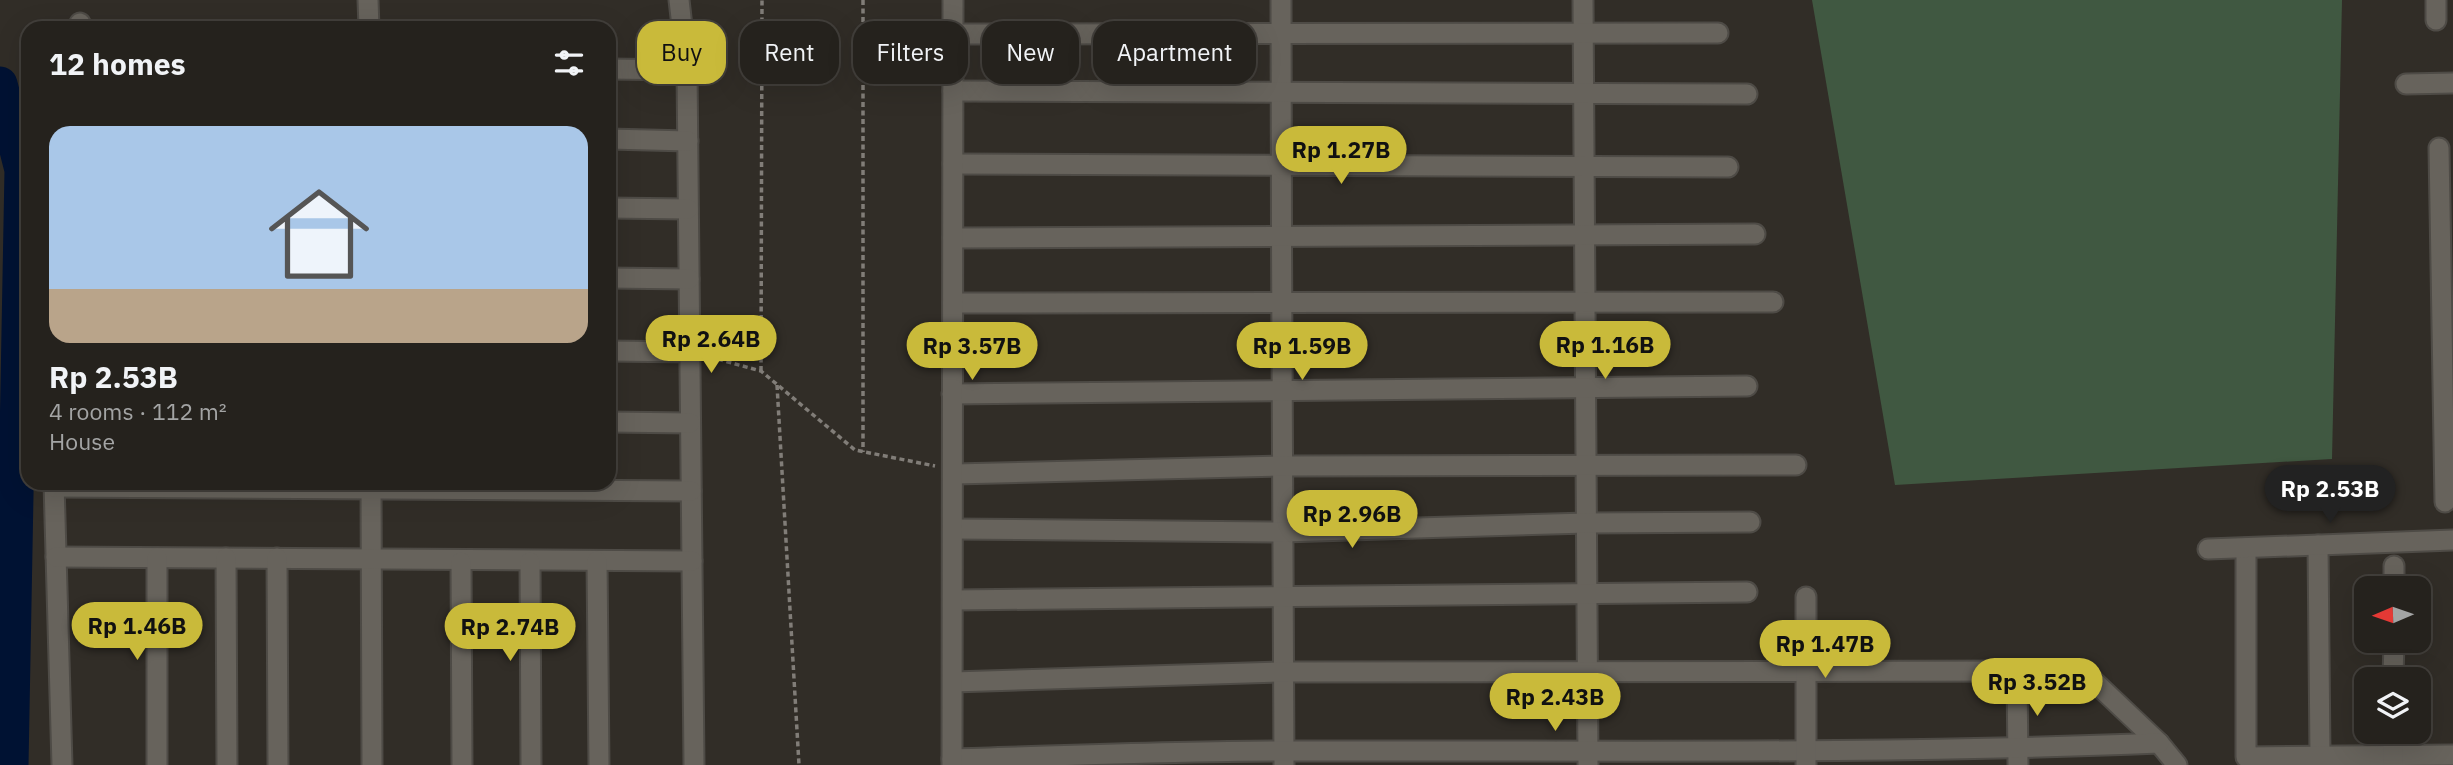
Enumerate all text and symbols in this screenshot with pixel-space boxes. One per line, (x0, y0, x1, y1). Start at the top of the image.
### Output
chip: Buy (637, 21, 726, 84)
chip: Rent (740, 21, 839, 84)
chip: Filters (853, 21, 968, 84)
chip: New (982, 21, 1079, 84)
chip: Apartment (1093, 21, 1256, 84)
text: 12 homes (49, 44, 186, 83)
icon: filters (550, 44, 588, 82)
pin: Rp 1.27B (1269, 127, 1413, 186)
text: Rp 1.27B (1292, 134, 1390, 164)
icon: home (256, 171, 382, 297)
pin: Rp 2.64B (639, 316, 783, 375)
pin: Rp 3.57B (900, 322, 1044, 382)
pin: Rp 1.59B (1230, 322, 1374, 382)
pin: Rp 1.16B (1533, 322, 1677, 381)
text: Rp 2.64B (662, 323, 760, 353)
text: Rp 1.16B (1556, 329, 1654, 359)
text: Rp 3.57B (923, 330, 1021, 360)
text: Rp 1.59B (1253, 330, 1351, 360)
text: Rp 2.53B (49, 357, 178, 396)
text: 4 rooms · 112 m² (49, 396, 227, 426)
text: House (49, 426, 115, 456)
pin: Rp 2.53B (2258, 466, 2402, 525)
text: Rp 2.53B (2281, 473, 2379, 503)
pin: Rp 2.96B (1280, 490, 1424, 550)
text: Rp 2.96B (1303, 498, 1401, 528)
north arrow (2354, 576, 2431, 653)
map controls (2354, 576, 2431, 744)
pin: Rp 1.46B (65, 602, 209, 662)
pin: Rp 2.74B (438, 604, 582, 663)
text: Rp 1.46B (88, 610, 186, 640)
text: Rp 2.74B (461, 611, 559, 641)
pin: Rp 1.47B (1753, 620, 1897, 680)
text: Rp 1.47B (1776, 628, 1874, 658)
pin: Rp 3.52B (1965, 658, 2109, 718)
text: Rp 3.52B (1988, 666, 2086, 696)
button: layers (2354, 667, 2431, 744)
pin: Rp 2.43B (1483, 674, 1627, 733)
text: Rp 2.43B (1506, 681, 1604, 711)

